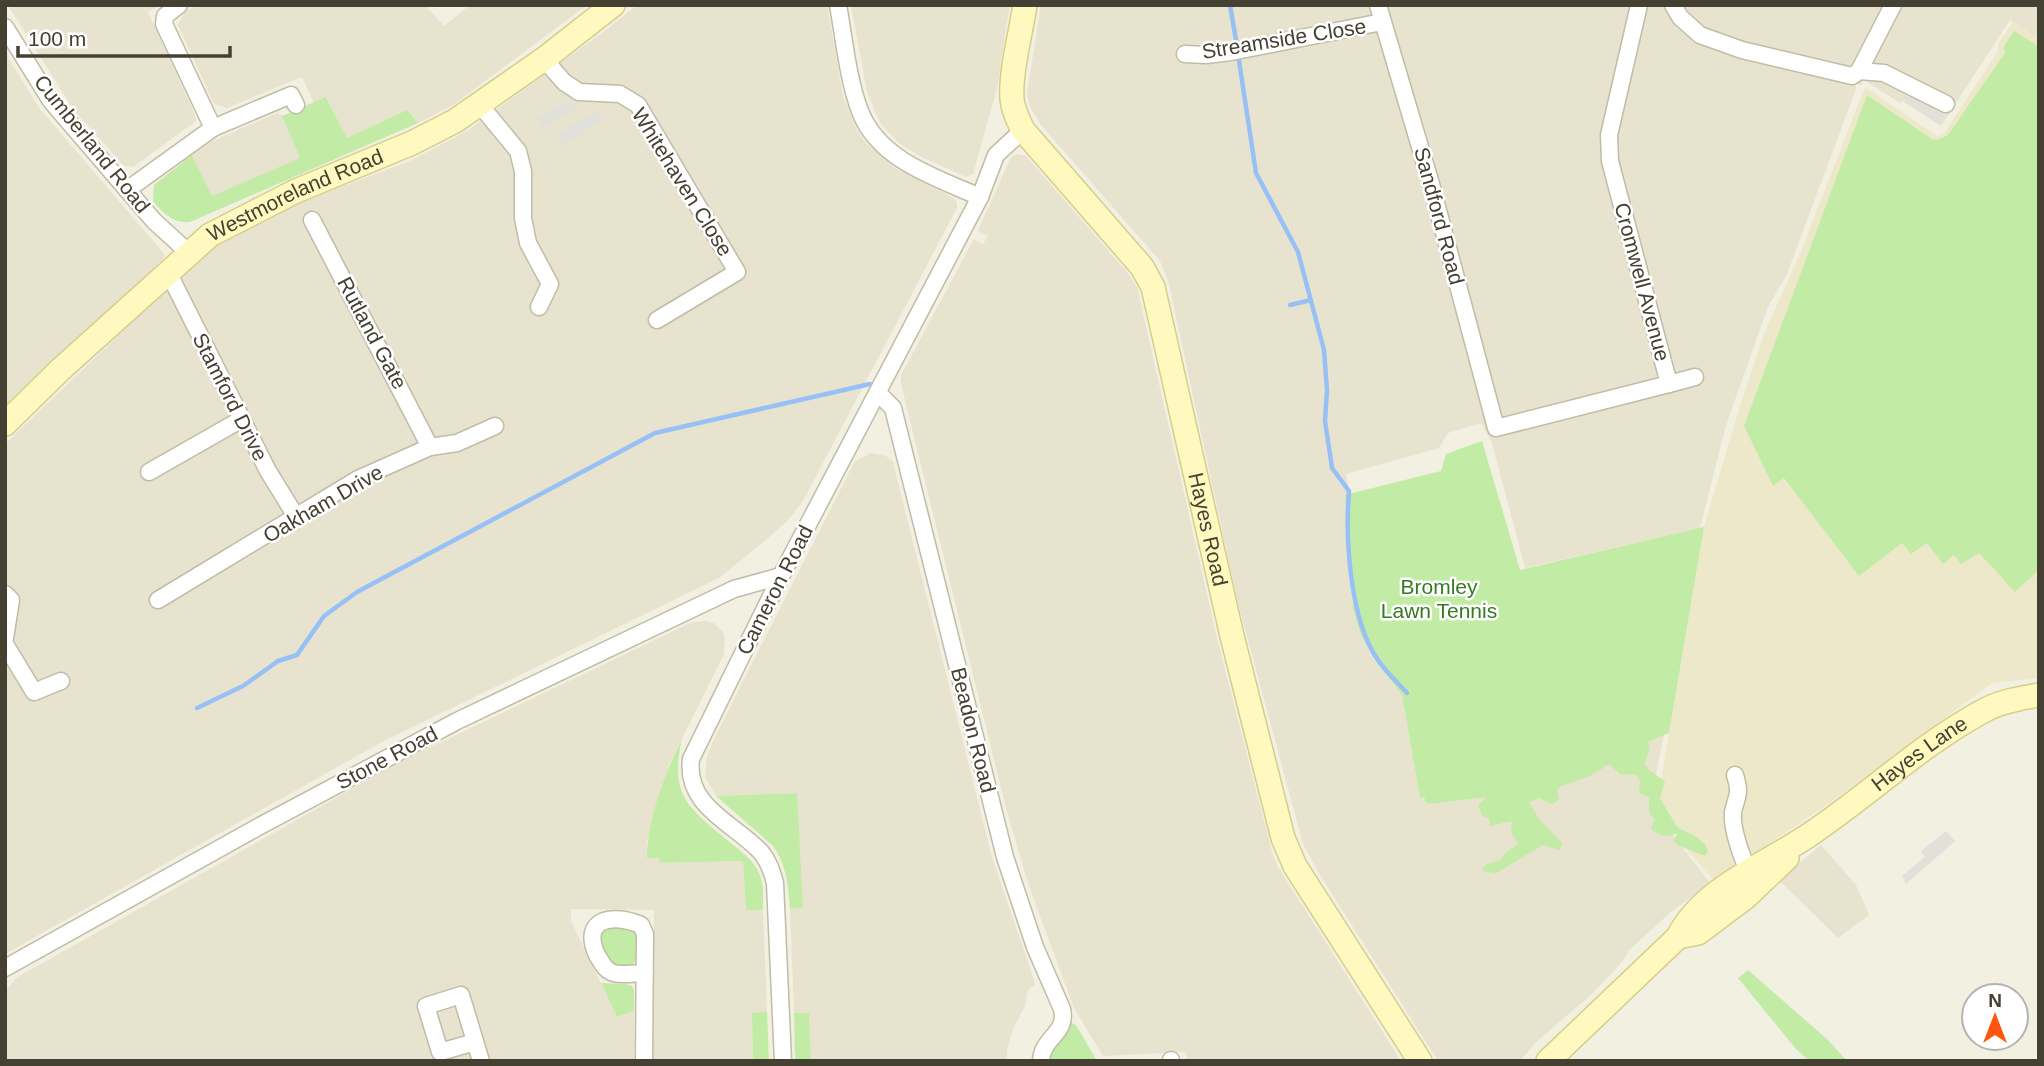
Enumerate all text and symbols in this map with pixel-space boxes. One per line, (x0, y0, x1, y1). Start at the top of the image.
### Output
scale bar (18, 14, 229, 58)
street label: Streamside Close (1200, 14, 1368, 63)
text: 100 m (28, 27, 86, 50)
street label: Cumberland Road (30, 70, 155, 217)
street label: Whitehaven Close (628, 103, 737, 260)
street label: Westmoreland Road (203, 144, 386, 245)
street label: Sandford Road (1410, 145, 1469, 287)
street label: Cromwell Avenue (1610, 200, 1675, 364)
street label: Rutland Gate (333, 273, 412, 393)
street label: Stamford Drive (188, 329, 272, 464)
street label: Oakham Drive (259, 460, 387, 547)
street label: Hayes Road (1184, 470, 1232, 588)
street label: Cameron Road (732, 521, 817, 658)
park label: Bromley Lawn Tennis (1381, 575, 1497, 622)
street label: Beadon Road (947, 665, 1000, 795)
street label: Hayes Lane (1867, 711, 1971, 796)
street label: Stone Road (332, 721, 441, 794)
north arrow (1960, 982, 2030, 1052)
text: N (1988, 990, 2002, 1011)

